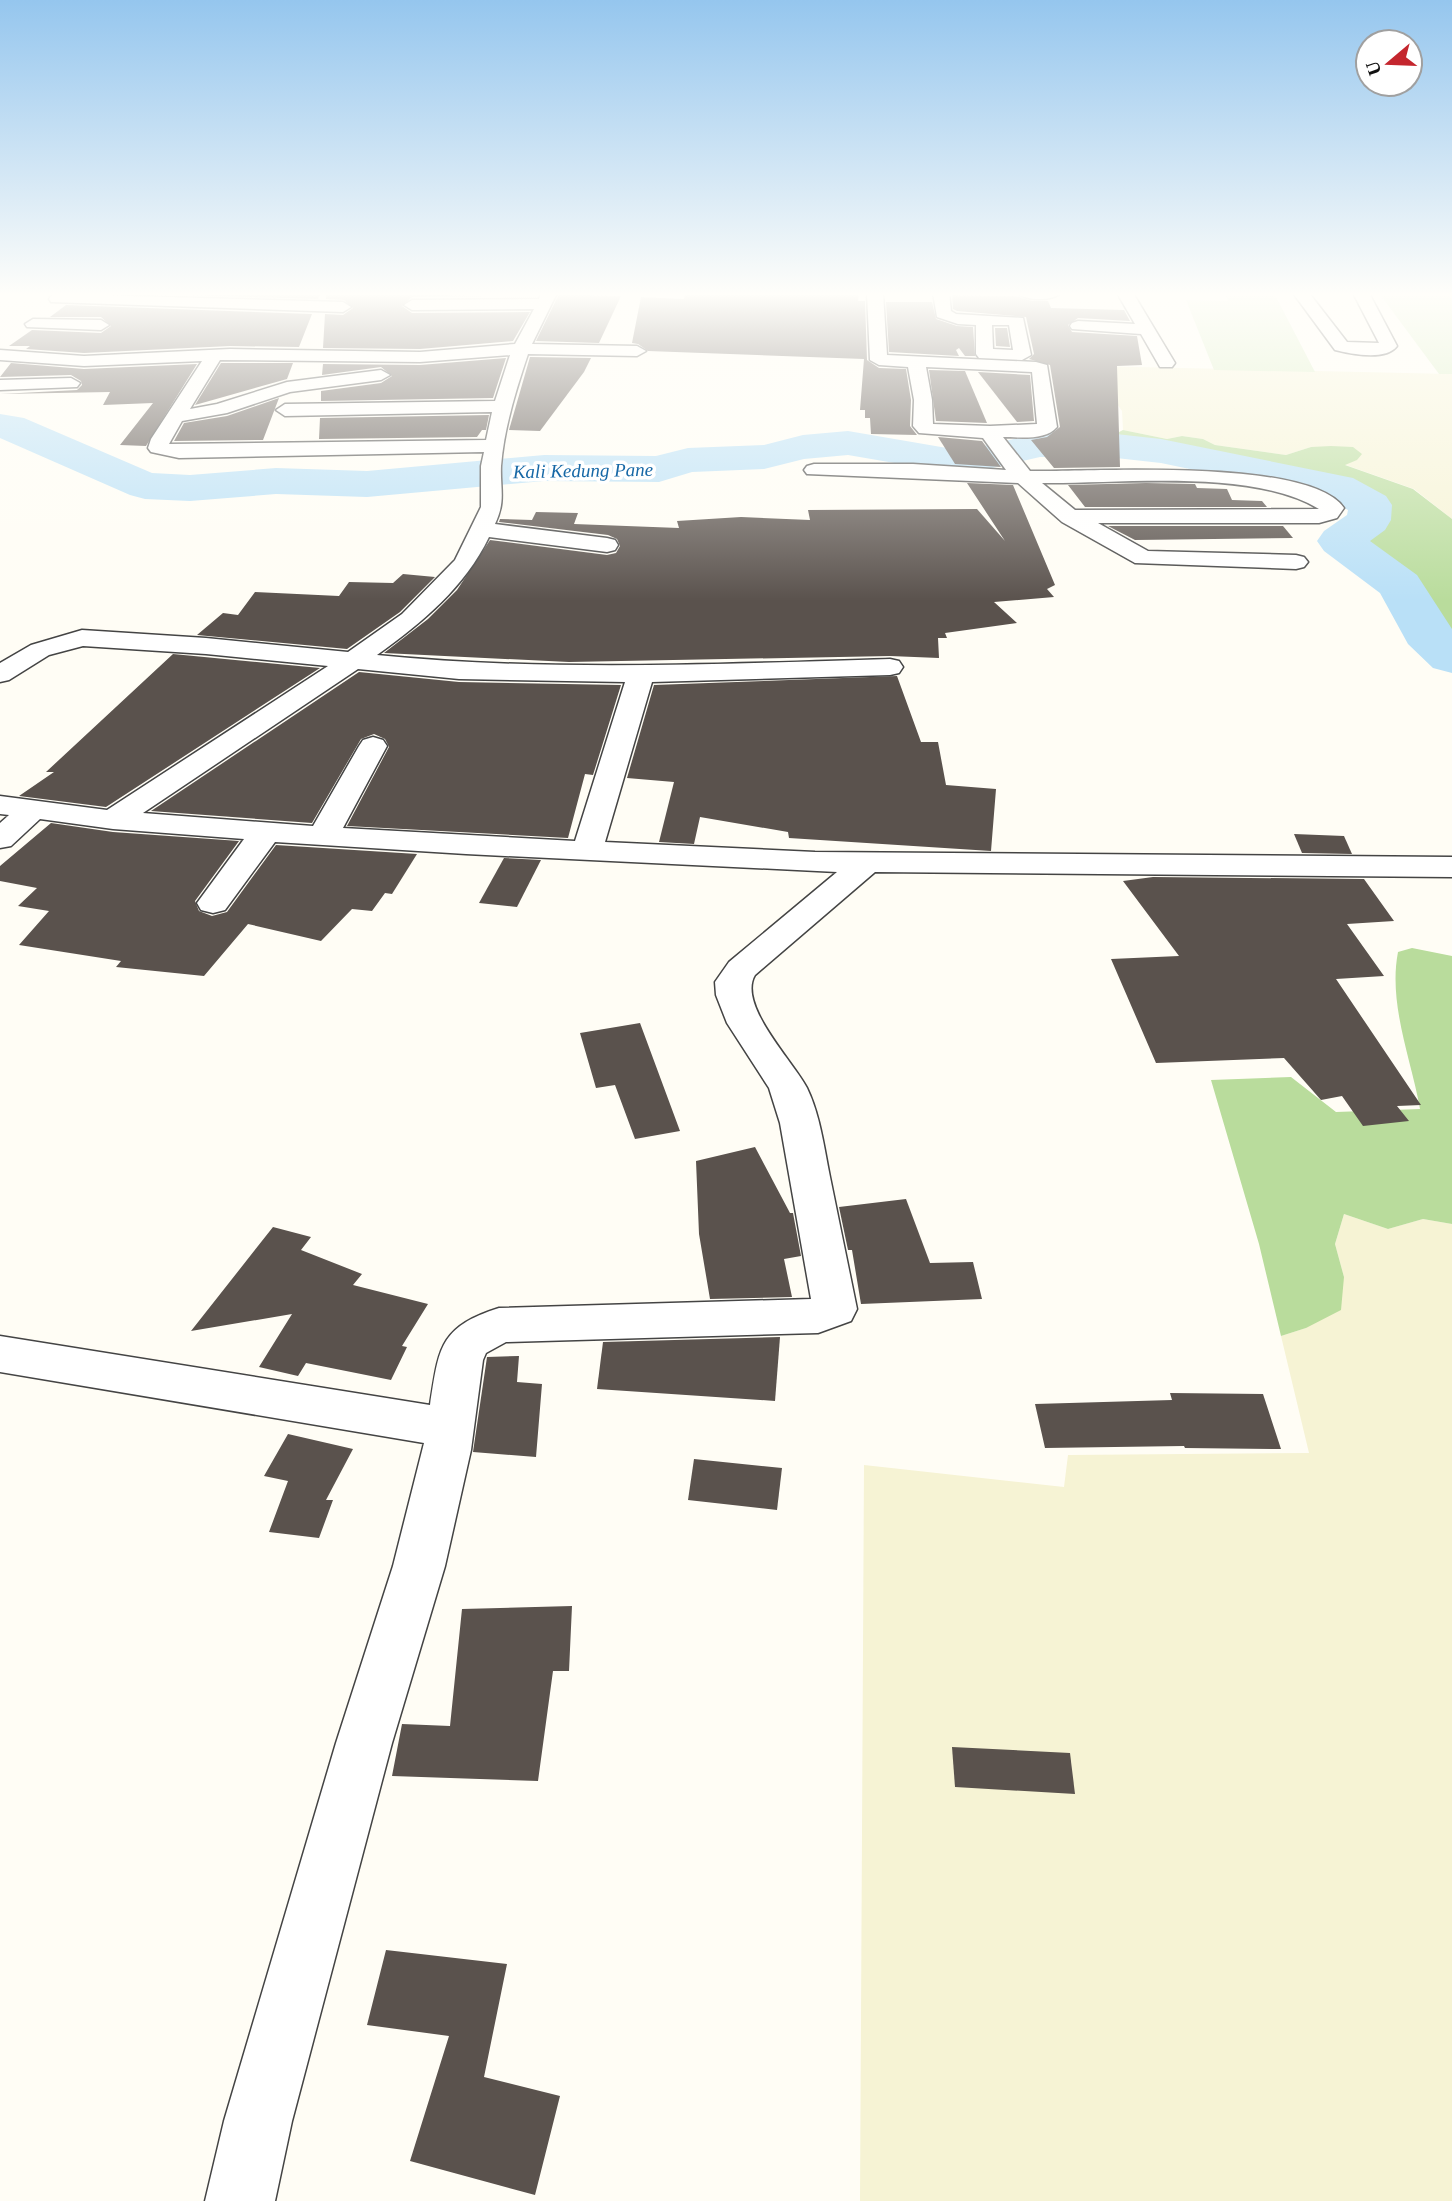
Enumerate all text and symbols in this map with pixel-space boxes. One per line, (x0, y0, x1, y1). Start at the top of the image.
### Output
north arrow (1354, 28, 1424, 98)
text: U (1361, 58, 1386, 78)
water label: Kali Kedung Pane (512, 459, 653, 482)

